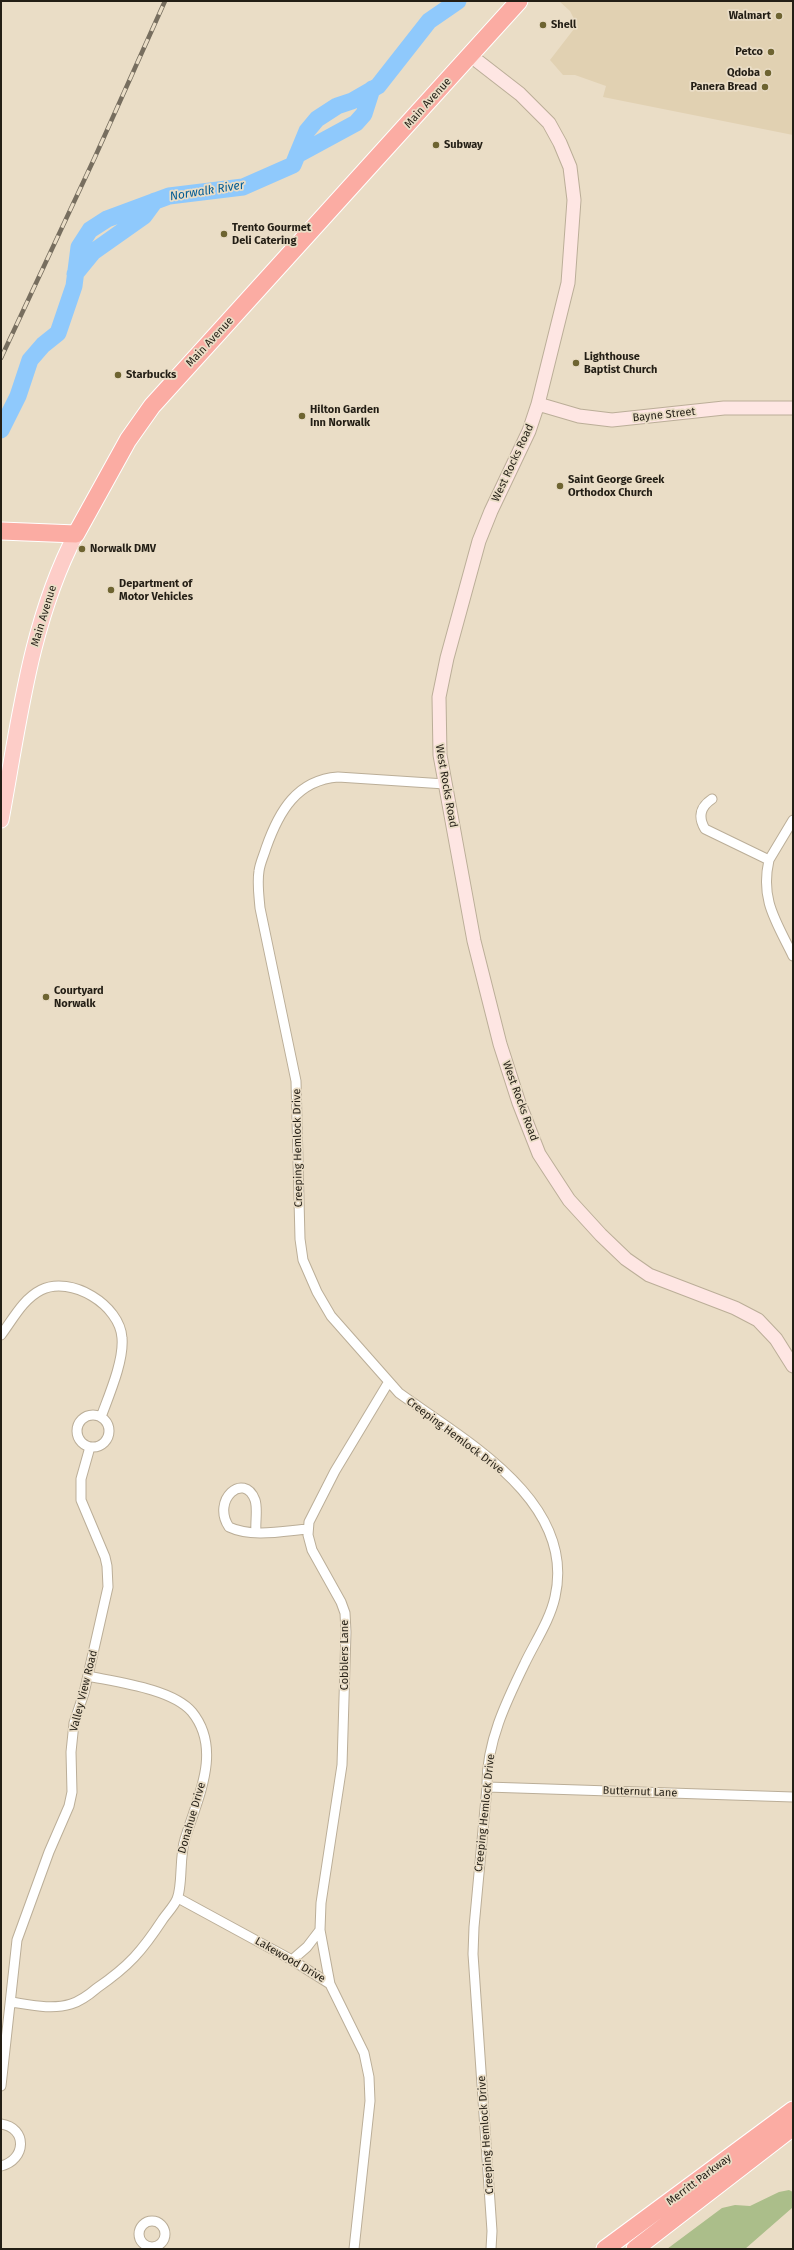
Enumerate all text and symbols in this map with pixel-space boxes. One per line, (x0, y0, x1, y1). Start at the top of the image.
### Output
place label: Walmart (729, 9, 771, 23)
marker: Walmart (774, 11, 784, 21)
place label: Shell (551, 18, 576, 32)
marker: Shell (538, 20, 548, 30)
place label: Petco (735, 45, 763, 59)
marker: Petco (766, 47, 776, 57)
place label: Qdoba (727, 66, 760, 80)
marker: Qdoba (763, 68, 773, 78)
street label: Main Avenue (402, 75, 454, 131)
place label: Panera Bread (690, 80, 757, 94)
marker: Panera Bread (760, 82, 770, 92)
place label: Subway (444, 138, 483, 152)
marker: Subway (431, 140, 441, 150)
water label: Norwalk River (169, 178, 245, 204)
place label: Trento Gourmet Deli Catering (232, 221, 311, 247)
marker: Trento Gourmet Deli Catering (219, 229, 229, 239)
street label: Main Avenue (184, 314, 236, 370)
place label: Lighthouse Baptist Church (584, 350, 657, 376)
marker: Lighthouse Baptist Church (571, 358, 581, 368)
place label: Starbucks (126, 368, 176, 382)
marker: Starbucks (113, 370, 123, 380)
place label: Hilton Garden Inn Norwalk (310, 403, 379, 429)
street label: Bayne Street (632, 405, 696, 425)
marker: Hilton Garden Inn Norwalk (297, 411, 307, 421)
street label: West Rocks Road (489, 422, 537, 504)
place label: Saint George Greek Orthodox Church (568, 473, 664, 499)
marker: Saint George Greek Orthodox Church (555, 481, 565, 491)
place label: Norwalk DMV (90, 542, 156, 556)
marker: Norwalk DMV (77, 544, 87, 554)
place label: Department of Motor Vehicles (119, 577, 193, 603)
street label: Main Avenue (28, 584, 60, 648)
marker: Department of Motor Vehicles (106, 585, 116, 595)
street label: West Rocks Road (432, 743, 460, 829)
place label: Courtyard Norwalk (54, 984, 104, 1010)
marker: Courtyard Norwalk (41, 992, 51, 1002)
street label: West Rocks Road (499, 1059, 541, 1143)
street label: Creeping Hemlock Drive (290, 1089, 306, 1207)
street label: Creeping Hemlock Drive (404, 1395, 506, 1477)
street label: Cobblers Lane (338, 1620, 352, 1690)
street label: Valley View Road (67, 1649, 101, 1733)
street label: Creeping Hemlock Drive (472, 1753, 498, 1873)
street label: Donahue Drive (176, 1781, 208, 1855)
street label: Butternut Lane (602, 1784, 678, 1800)
street label: Lakewood Drive (253, 1935, 327, 1985)
street label: Creeping Hemlock Drive (475, 2075, 497, 2195)
street label: Merritt Parkway (664, 2151, 734, 2209)

